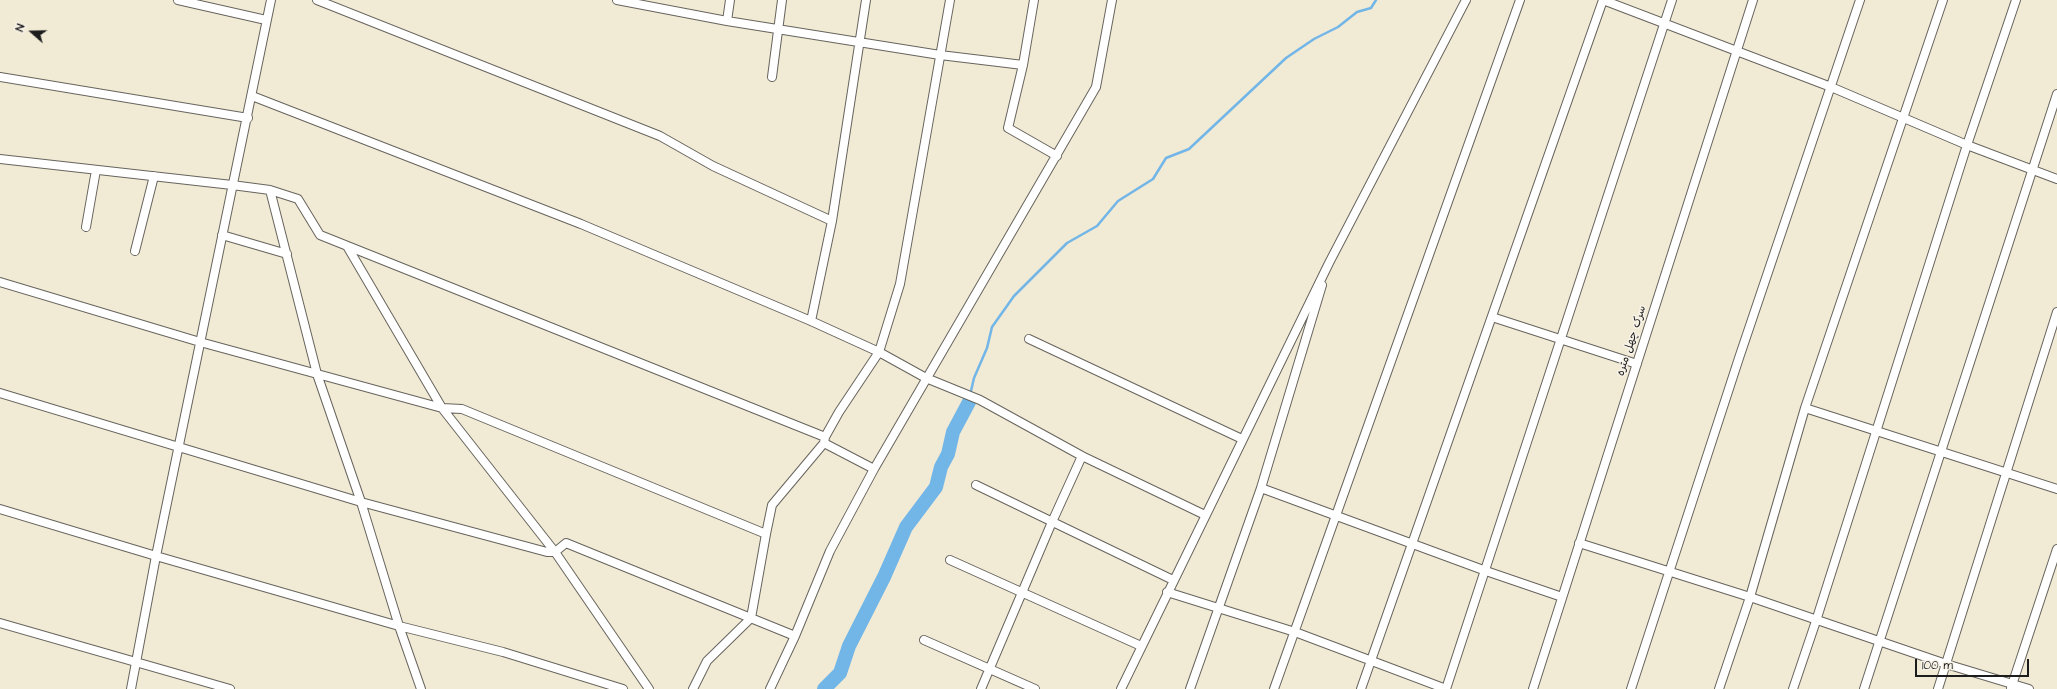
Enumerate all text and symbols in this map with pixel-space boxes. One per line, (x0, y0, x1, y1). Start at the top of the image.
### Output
north arrow (12, 12, 52, 52)
text: N (12, 22, 28, 34)
street label: سرک چهل متره (1614, 304, 1650, 378)
scale bar (1917, 651, 2031, 677)
text: 100 m (1922, 657, 1953, 674)

